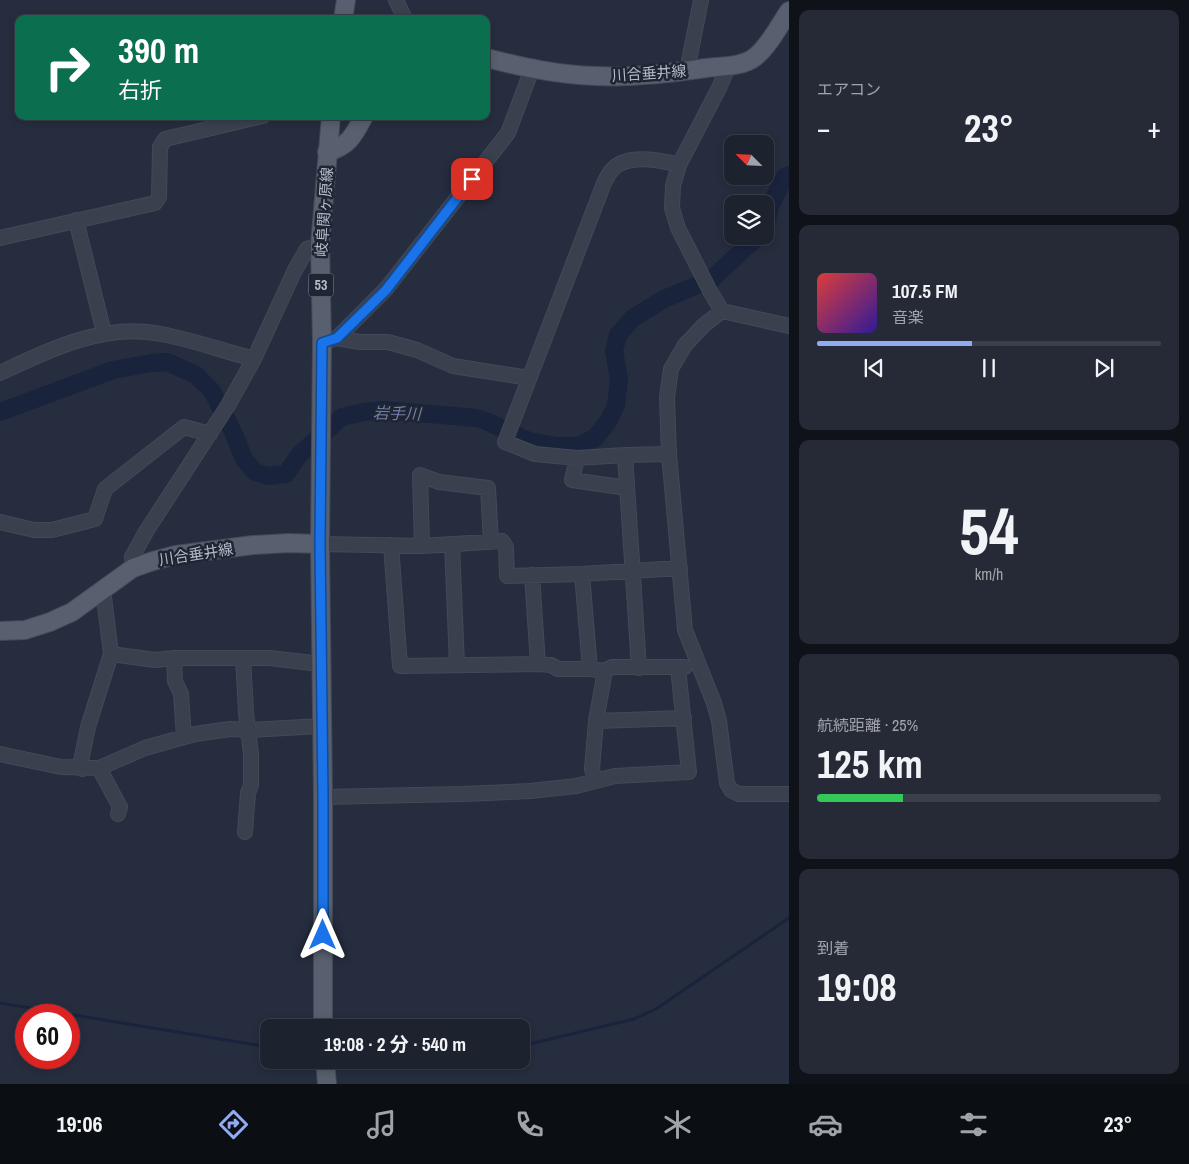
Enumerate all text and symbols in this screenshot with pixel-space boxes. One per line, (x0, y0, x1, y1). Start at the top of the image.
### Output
text: 390 m (118, 27, 199, 74)
icon: right (35, 35, 100, 100)
street label: 川合垂井線 (611, 60, 687, 86)
text: 右折 (118, 75, 162, 105)
text: エアコン (817, 78, 881, 100)
text: 23° (964, 103, 1014, 154)
text: − (817, 109, 830, 147)
text: + (1148, 109, 1161, 147)
north arrow (724, 135, 774, 185)
map controls (724, 135, 774, 245)
pin (451, 158, 493, 200)
icon: arrive (458, 165, 486, 193)
street label: 岐阜関ヶ原線 (310, 166, 338, 258)
button: layers (724, 195, 774, 245)
road number: 53 (308, 274, 334, 296)
text: 107.5 FM (892, 278, 958, 304)
text: 音楽 (892, 306, 924, 328)
icon: previous (860, 354, 888, 382)
icon: pause (975, 354, 1003, 382)
icon: next (1090, 354, 1118, 382)
water label: 岩手川 (373, 401, 423, 425)
text: 54 (959, 487, 1019, 574)
street label: 川合垂井線 (157, 538, 235, 570)
text: km/h (975, 563, 1003, 585)
text: 航続距離 · 25% (817, 714, 918, 736)
text: 125 km (817, 739, 923, 790)
position arrow (296, 908, 348, 960)
text: 到着 (817, 937, 849, 959)
text: 19:08 (817, 962, 897, 1013)
speed limit sign: 60 (15, 1004, 80, 1069)
text: 19:08 · 2 分 · 540 m (324, 1031, 466, 1057)
icon: directions (216, 1107, 251, 1142)
icon: music (364, 1107, 399, 1142)
icon: phone (512, 1107, 547, 1142)
icon: climate (660, 1107, 695, 1142)
icon: car (808, 1107, 843, 1142)
icon: filters (956, 1107, 991, 1142)
text: 19:06 (56, 1109, 103, 1139)
text: 23° (1104, 1109, 1132, 1139)

